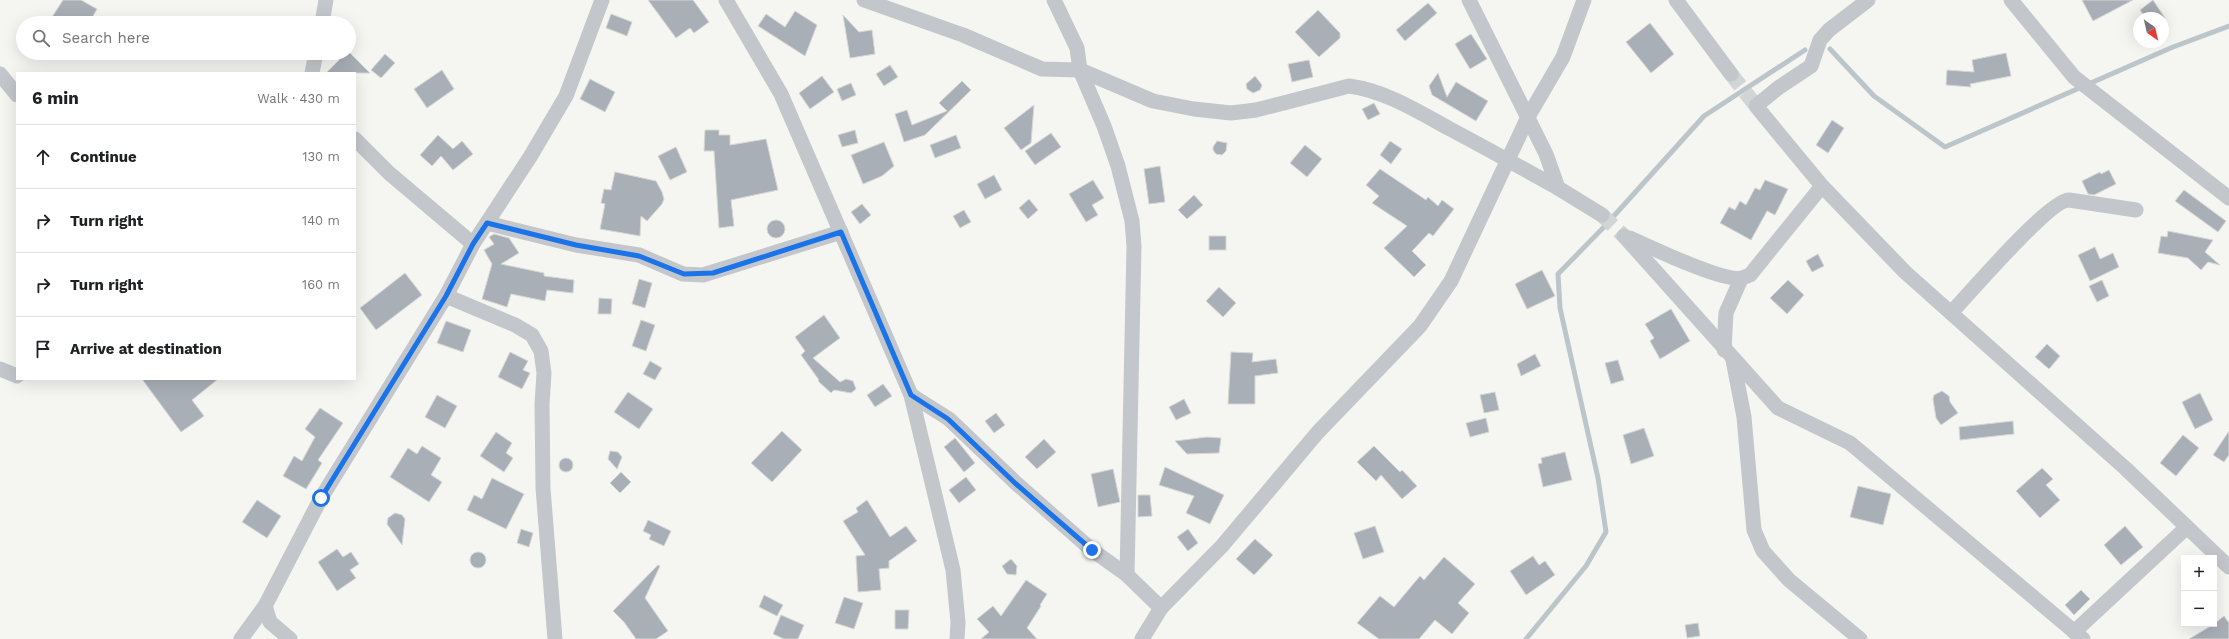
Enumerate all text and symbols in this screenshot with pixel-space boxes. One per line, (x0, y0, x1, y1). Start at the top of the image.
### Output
north arrow (2133, 12, 2169, 48)
search box (16, 16, 356, 60)
icon: search (30, 27, 52, 49)
text: Search here (62, 29, 150, 47)
text: 6 min (32, 88, 79, 108)
text: Walk · 430 m (257, 91, 340, 106)
icon: ahead (32, 146, 54, 168)
text: Continue (70, 148, 137, 166)
text: 130 m (302, 149, 340, 164)
icon: right (32, 210, 54, 232)
text: Turn right (70, 212, 143, 230)
text: 140 m (302, 213, 340, 228)
icon: right (32, 274, 54, 296)
text: Turn right (70, 276, 143, 294)
text: 160 m (302, 277, 340, 292)
icon: arrive (32, 338, 54, 360)
text: Arrive at destination (70, 340, 222, 358)
route start (312, 489, 330, 507)
route end (1083, 541, 1101, 559)
map controls (2181, 555, 2217, 627)
button: + (2181, 555, 2217, 591)
button: − (2181, 591, 2217, 627)

